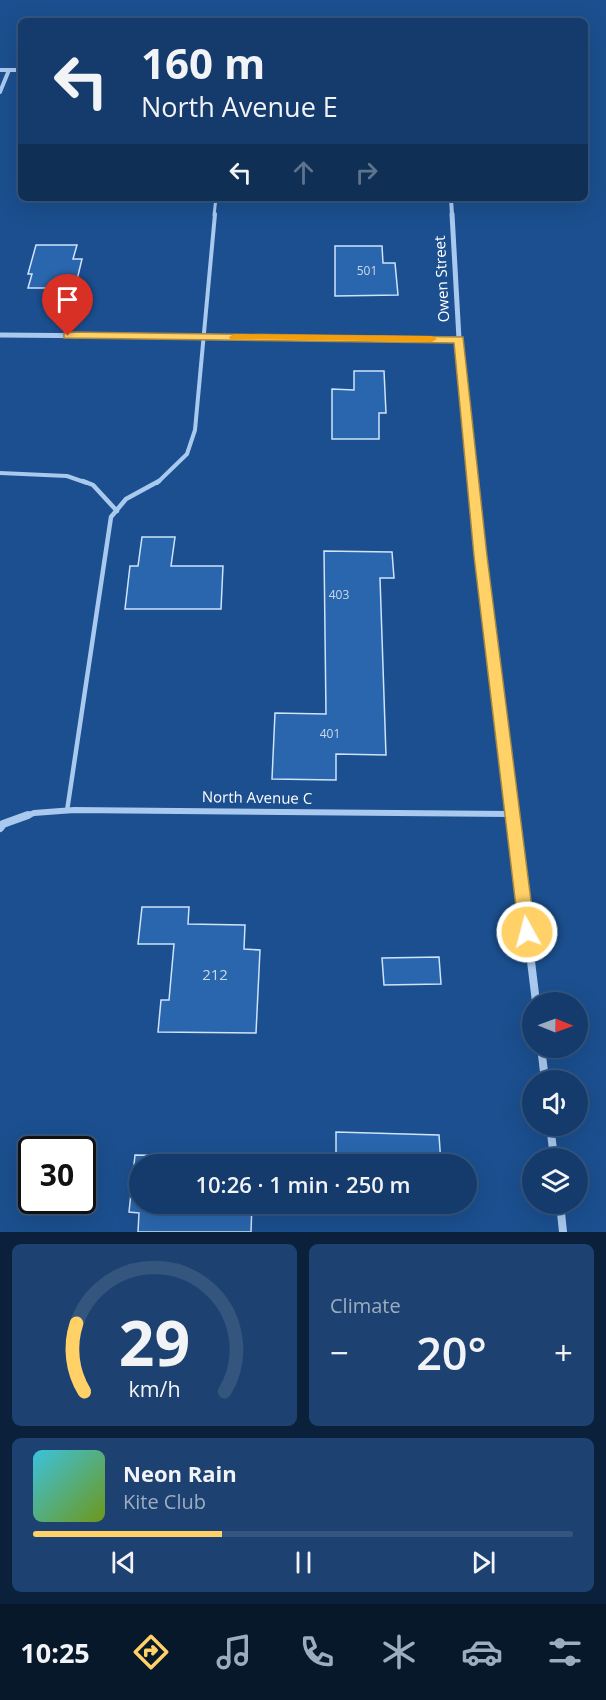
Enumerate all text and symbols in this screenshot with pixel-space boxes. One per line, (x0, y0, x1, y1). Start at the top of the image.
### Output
text: 160 m (141, 34, 265, 91)
icon: left (42, 42, 120, 120)
text: North Avenue E (141, 88, 338, 125)
icon: left (224, 156, 257, 189)
icon: ahead (287, 156, 320, 189)
icon: right (350, 156, 383, 189)
street label: Owen Street (429, 235, 453, 323)
house number: 501 (357, 262, 377, 279)
pin (42, 274, 93, 336)
icon: arrive (51, 283, 84, 316)
house number: 403 (329, 586, 349, 603)
house number: 401 (320, 725, 340, 742)
street label: North Avenue C (202, 786, 312, 808)
position arrow (495, 900, 559, 964)
house number: 212 (202, 964, 228, 984)
north arrow (522, 992, 588, 1058)
map controls (522, 992, 588, 1214)
button: sound (522, 1070, 588, 1136)
speed limit sign: 30 (18, 1136, 96, 1214)
button: layers (522, 1148, 588, 1214)
text: 10:26 · 1 min · 250 m (195, 1169, 411, 1199)
text: Climate (330, 1292, 401, 1319)
text: 29 (119, 1299, 190, 1384)
text: 20° (416, 1322, 487, 1383)
text: − (330, 1330, 349, 1375)
text: + (554, 1330, 573, 1375)
text: km/h (128, 1374, 181, 1403)
text: Neon Rain (123, 1458, 237, 1488)
text: Kite Club (123, 1488, 206, 1515)
icon: previous (107, 1546, 140, 1579)
icon: pause (287, 1546, 320, 1579)
icon: next (467, 1546, 500, 1579)
icon: directions (130, 1631, 172, 1673)
icon: music (213, 1631, 255, 1673)
icon: phone (296, 1631, 338, 1673)
icon: climate (378, 1631, 420, 1673)
icon: car (461, 1631, 503, 1673)
icon: filters (544, 1631, 586, 1673)
text: 10:25 (20, 1634, 90, 1671)

